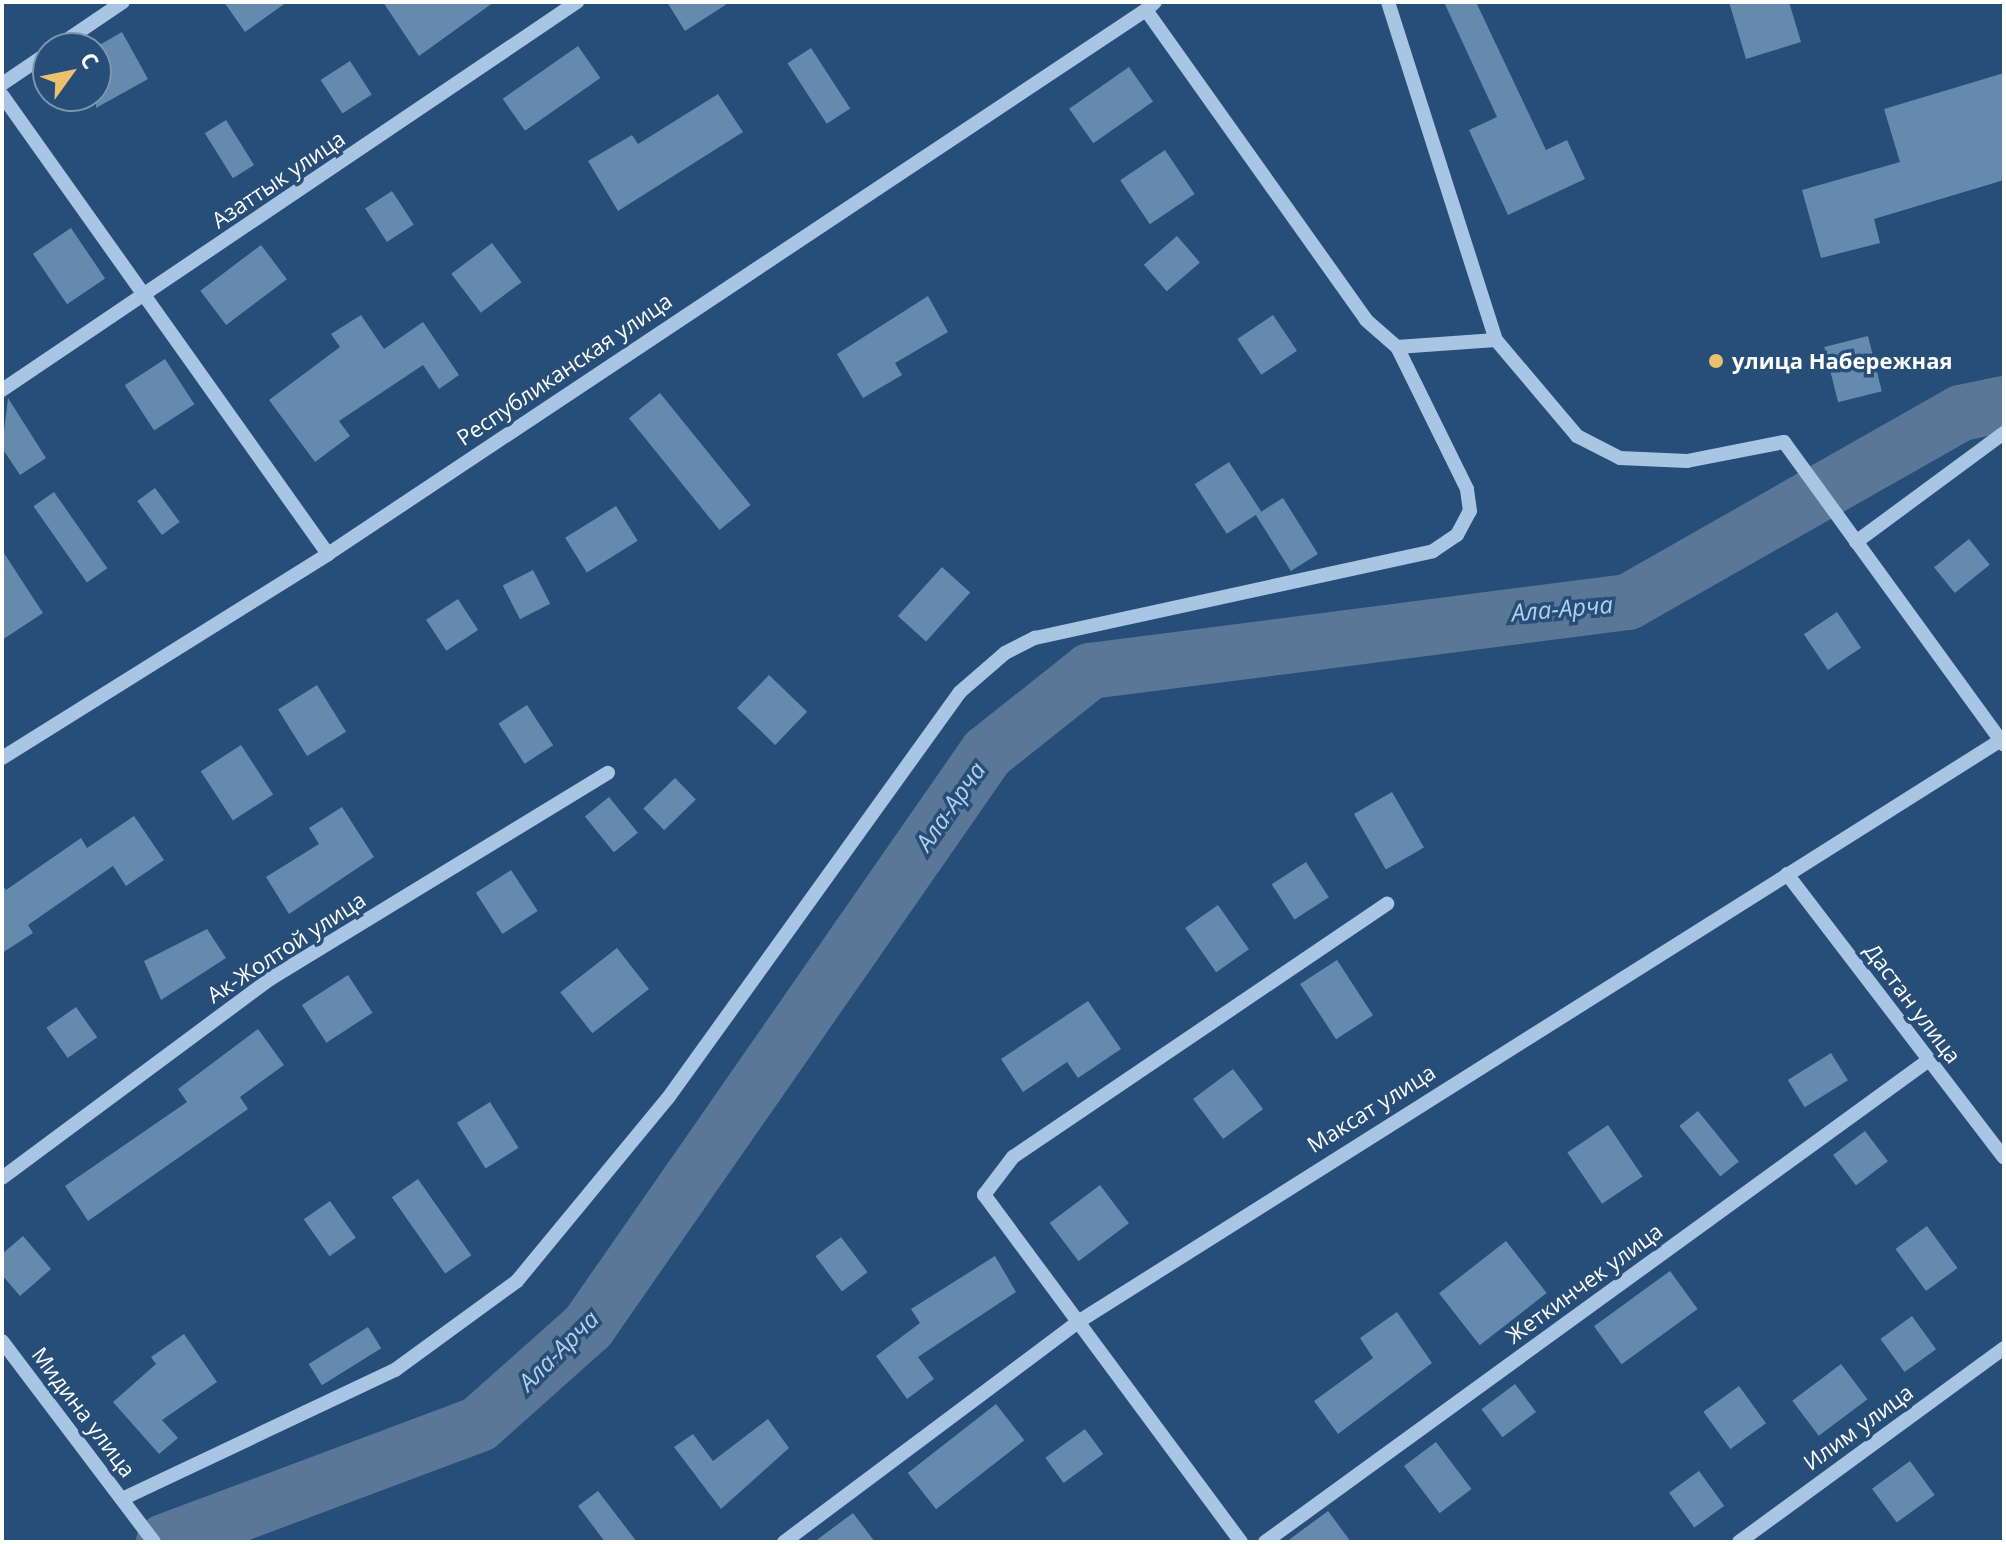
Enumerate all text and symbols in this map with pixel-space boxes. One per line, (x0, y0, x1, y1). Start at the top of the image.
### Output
north arrow (32, 32, 112, 112)
text: С (74, 46, 107, 74)
street label: Азаттык улица (206, 125, 350, 233)
street label: Республиканская улица (452, 287, 676, 451)
place label: улица Набережная (1732, 348, 1953, 374)
marker: улица Набережная (1707, 352, 1725, 370)
water label: Ала-Арча (1510, 589, 1614, 627)
water label: Ала-Арча (909, 756, 991, 856)
street label: Ак-Жолтой улица (202, 886, 370, 1008)
street label: Дастан улица (1859, 938, 1967, 1068)
street label: Максат улица (1302, 1058, 1440, 1158)
street label: Жеткинчек улица (1501, 1217, 1667, 1349)
water label: Ала-Арча (512, 1304, 604, 1396)
street label: Мидина улица (27, 1342, 141, 1482)
street label: Илим улица (1798, 1378, 1918, 1476)

